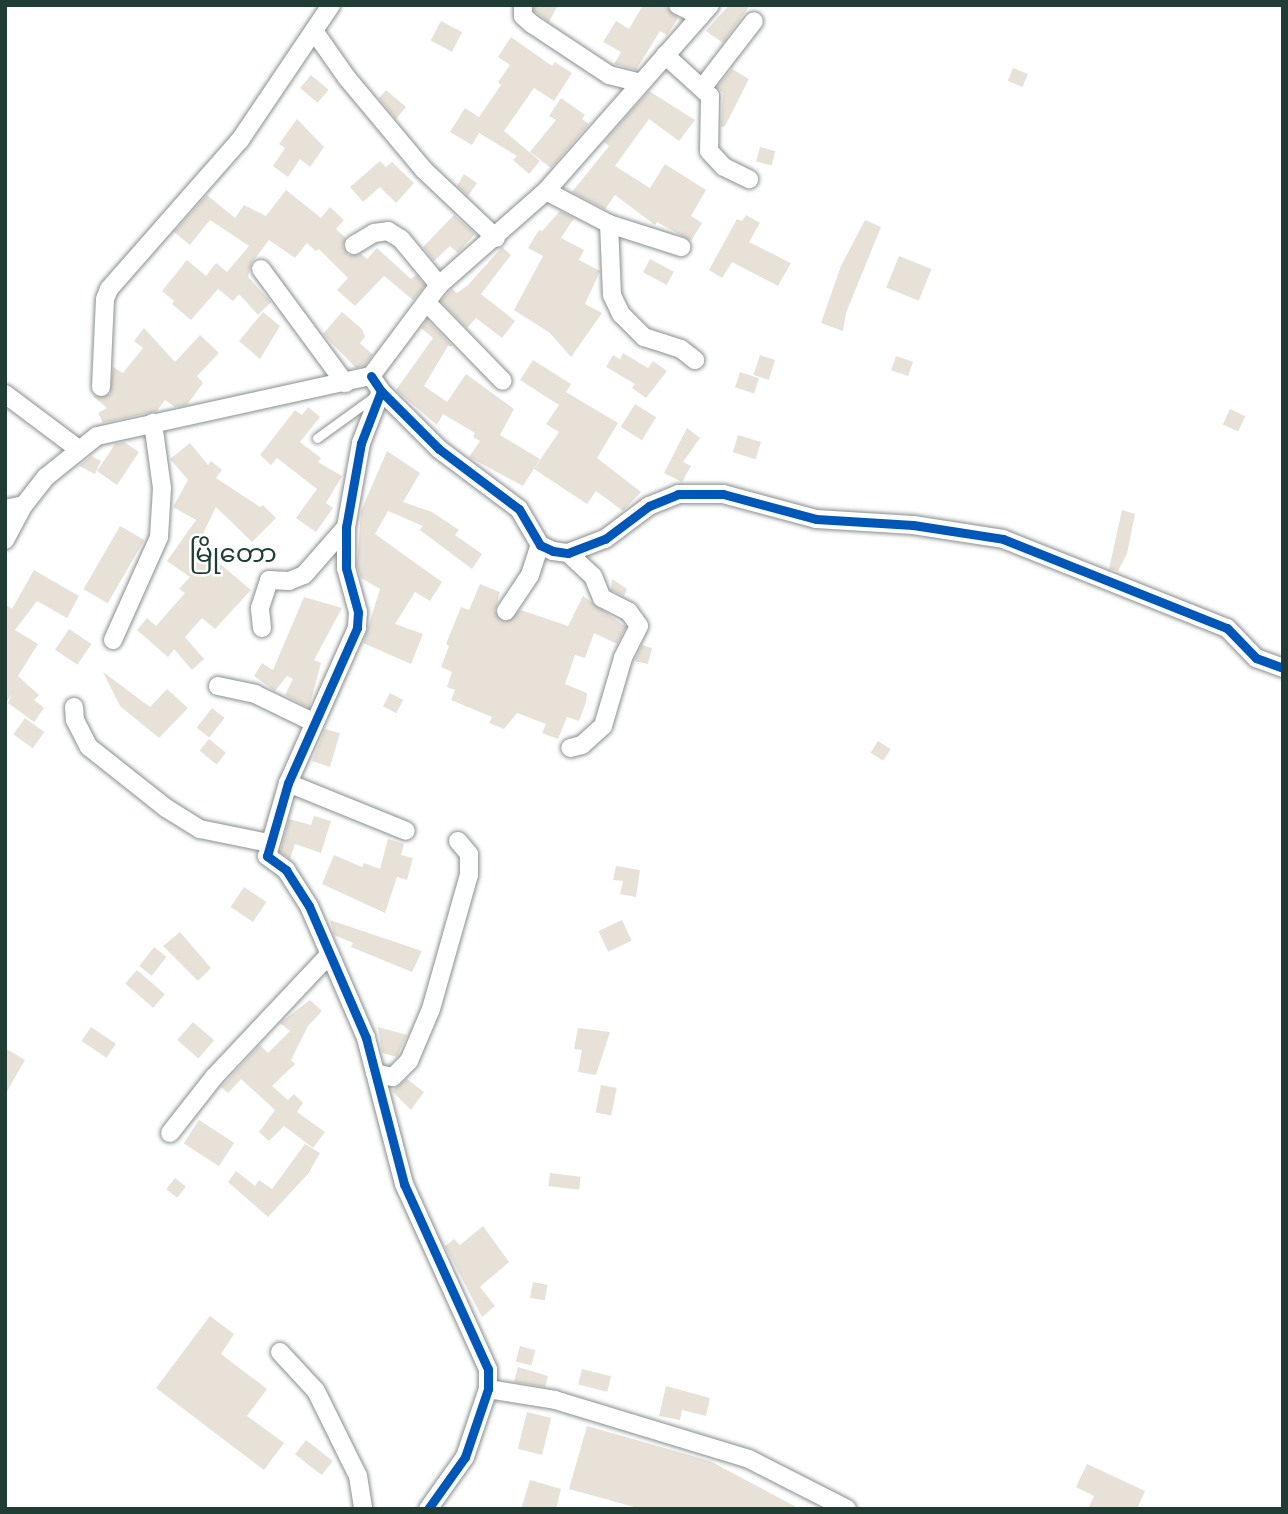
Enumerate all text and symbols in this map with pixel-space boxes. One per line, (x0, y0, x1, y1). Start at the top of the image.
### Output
district label: မြိုတော (189, 539, 277, 571)

